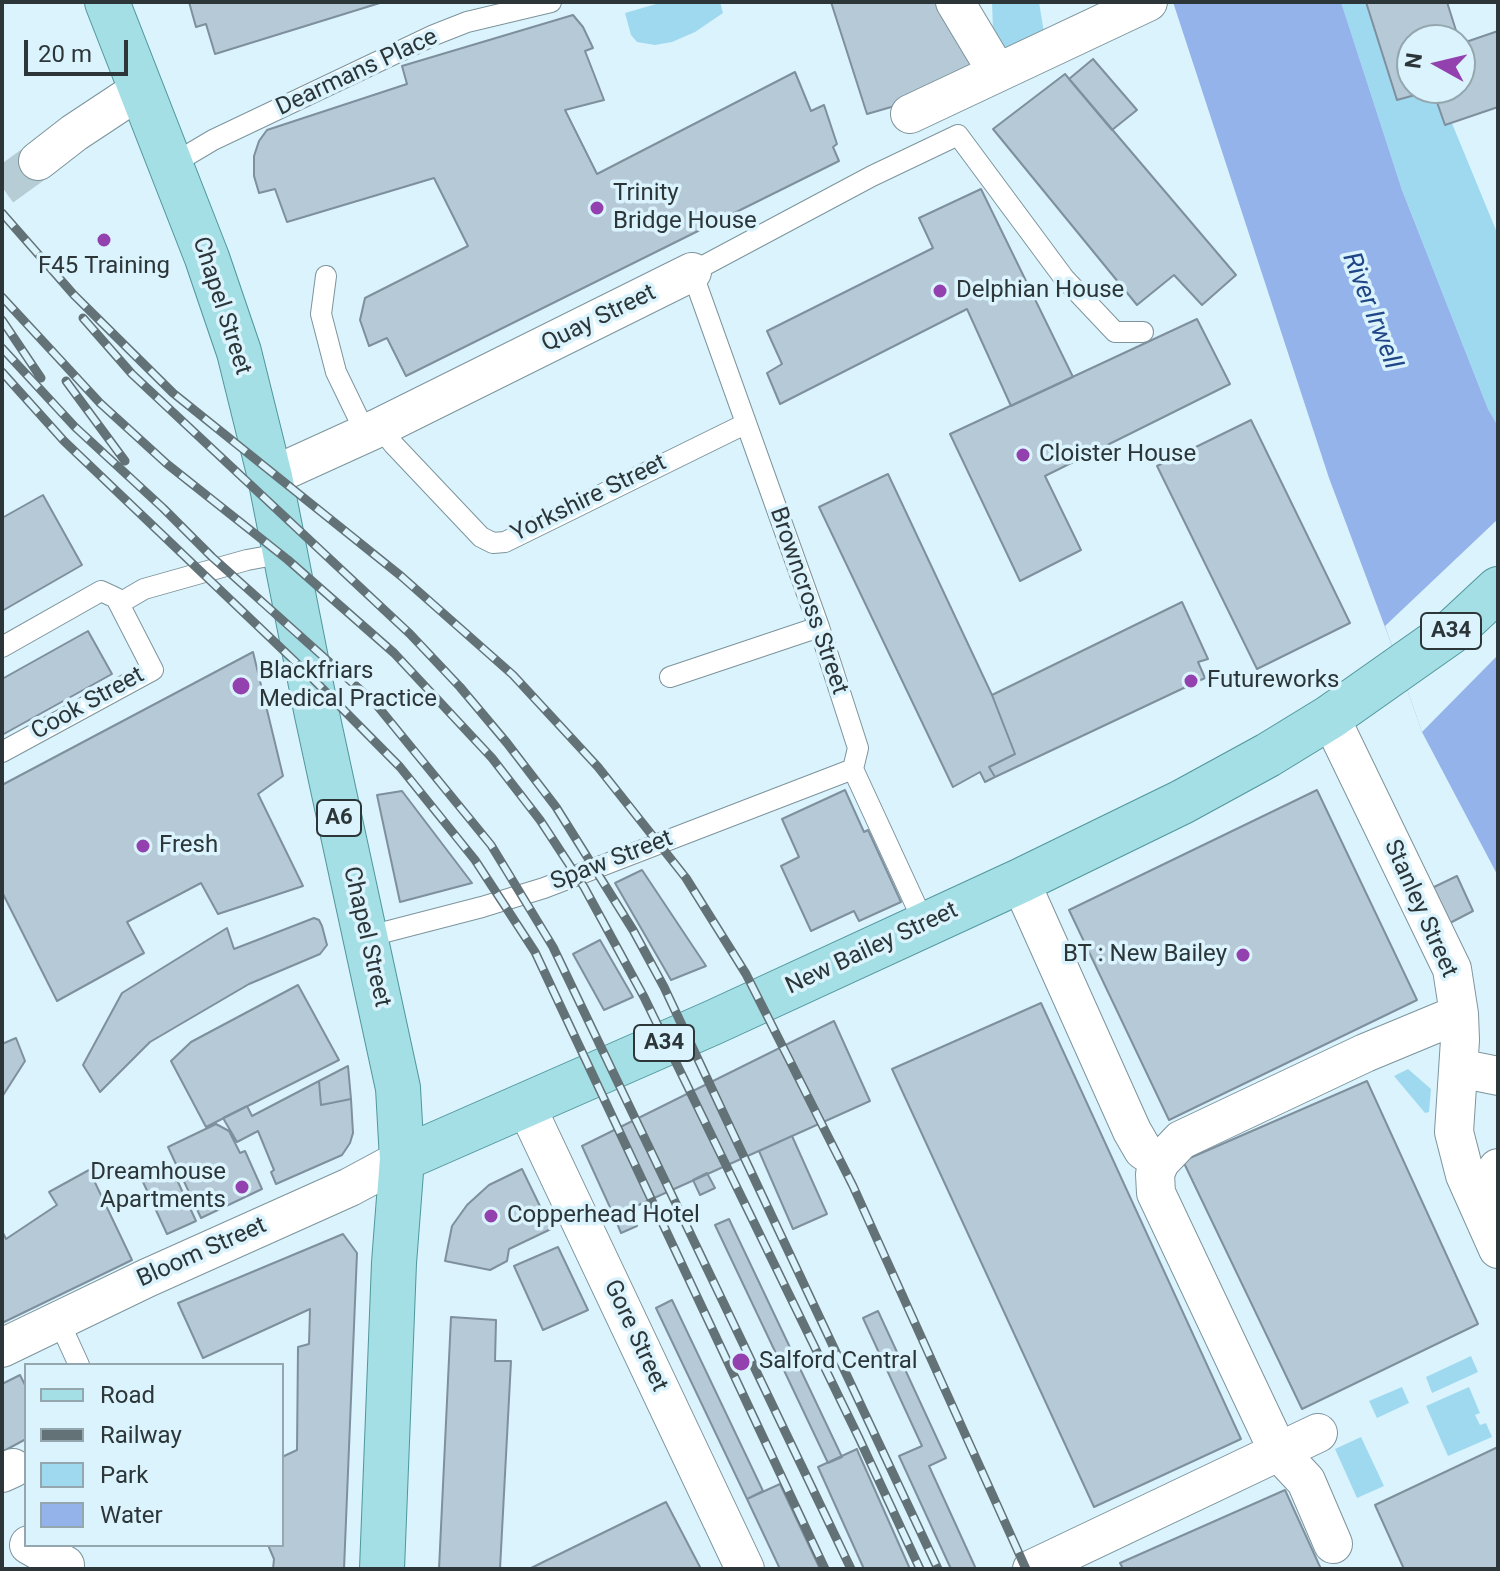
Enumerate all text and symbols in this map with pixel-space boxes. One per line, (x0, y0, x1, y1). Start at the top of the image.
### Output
street label: Dearmans Place (272, 23, 442, 123)
scale bar (28, 24, 132, 74)
north arrow (1396, 24, 1476, 104)
text: 20 m (38, 40, 92, 68)
text: N (1400, 51, 1427, 70)
place label: Trinity Bridge House (613, 180, 757, 236)
marker: Trinity Bridge House (588, 199, 606, 217)
marker: F45 Training (95, 231, 113, 249)
street label: Chapel Street (185, 233, 257, 379)
water label: River Irwell (1335, 248, 1407, 374)
place label: F45 Training (38, 253, 170, 281)
place label: Delphian House (956, 277, 1124, 305)
street label: Quay Street (537, 279, 661, 359)
marker: Delphian House (931, 282, 949, 300)
place label: Cloister House (1039, 441, 1196, 469)
marker: Cloister House (1014, 446, 1032, 464)
street label: Yorkshire Street (507, 449, 671, 549)
street label: Browncross Street (762, 504, 854, 698)
road number: A34 (1421, 613, 1481, 649)
place label: Blackfriars Medical Practice (259, 658, 437, 714)
street label: Cook Street (27, 661, 149, 747)
place label: Futureworks (1207, 667, 1339, 695)
marker: Futureworks (1182, 672, 1200, 690)
marker: Blackfriars Medical Practice (230, 675, 252, 697)
road number: A6 (317, 800, 361, 836)
street label: Spaw Street (547, 825, 677, 897)
place label: Fresh (159, 832, 218, 860)
street label: Stanley Street (1377, 836, 1463, 982)
marker: Fresh (134, 837, 152, 855)
street label: Chapel Street (336, 864, 396, 1010)
street label: New Bailey Street (781, 896, 963, 1002)
place label: BT : New Bailey (1063, 941, 1227, 969)
marker: BT : New Bailey (1234, 946, 1252, 964)
road number: A34 (634, 1025, 694, 1061)
place label: Dreamhouse Apartments (90, 1159, 226, 1215)
marker: Dreamhouse Apartments (233, 1178, 251, 1196)
place label: Copperhead Hotel (507, 1202, 700, 1230)
marker: Copperhead Hotel (482, 1207, 500, 1225)
street label: Bloom Street (133, 1212, 271, 1294)
street label: Gore Street (597, 1276, 673, 1396)
place label: Salford Central (759, 1348, 918, 1376)
marker: Salford Central (730, 1351, 752, 1373)
legend (24, 1363, 284, 1547)
text: Road (100, 1381, 155, 1409)
text: Railway (100, 1421, 182, 1449)
text: Park (100, 1461, 148, 1489)
text: Water (100, 1501, 163, 1529)

